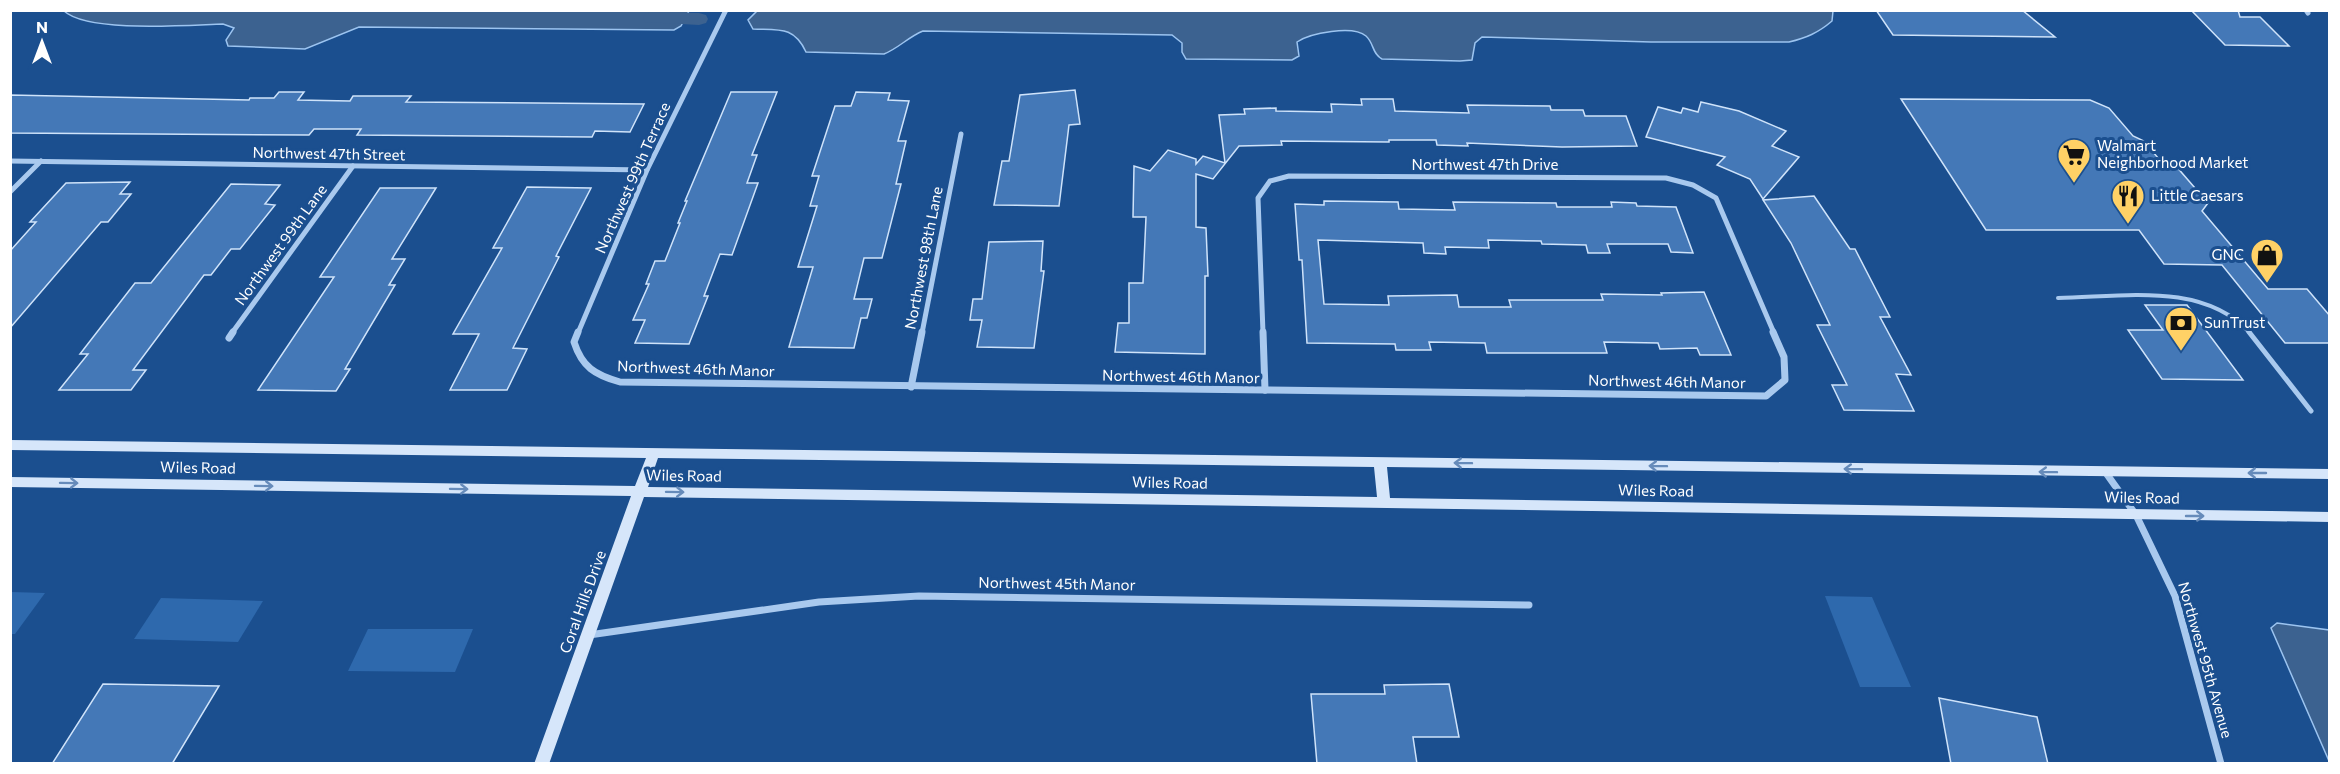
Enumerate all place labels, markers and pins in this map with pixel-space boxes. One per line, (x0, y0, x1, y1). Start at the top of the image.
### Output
place label: Walmart Neighborhood Market (2097, 136, 2248, 171)
supermarket icon: Walmart Neighborhood Market (2056, 137, 2092, 184)
restaurant icon: Little Caesars (2110, 178, 2146, 225)
place label: Little Caesars (2151, 186, 2244, 204)
shop icon: GNC (2249, 237, 2285, 284)
place label: GNC (2211, 245, 2244, 263)
bank icon: SunTrust (2163, 305, 2199, 352)
place label: SunTrust (2204, 313, 2265, 331)

